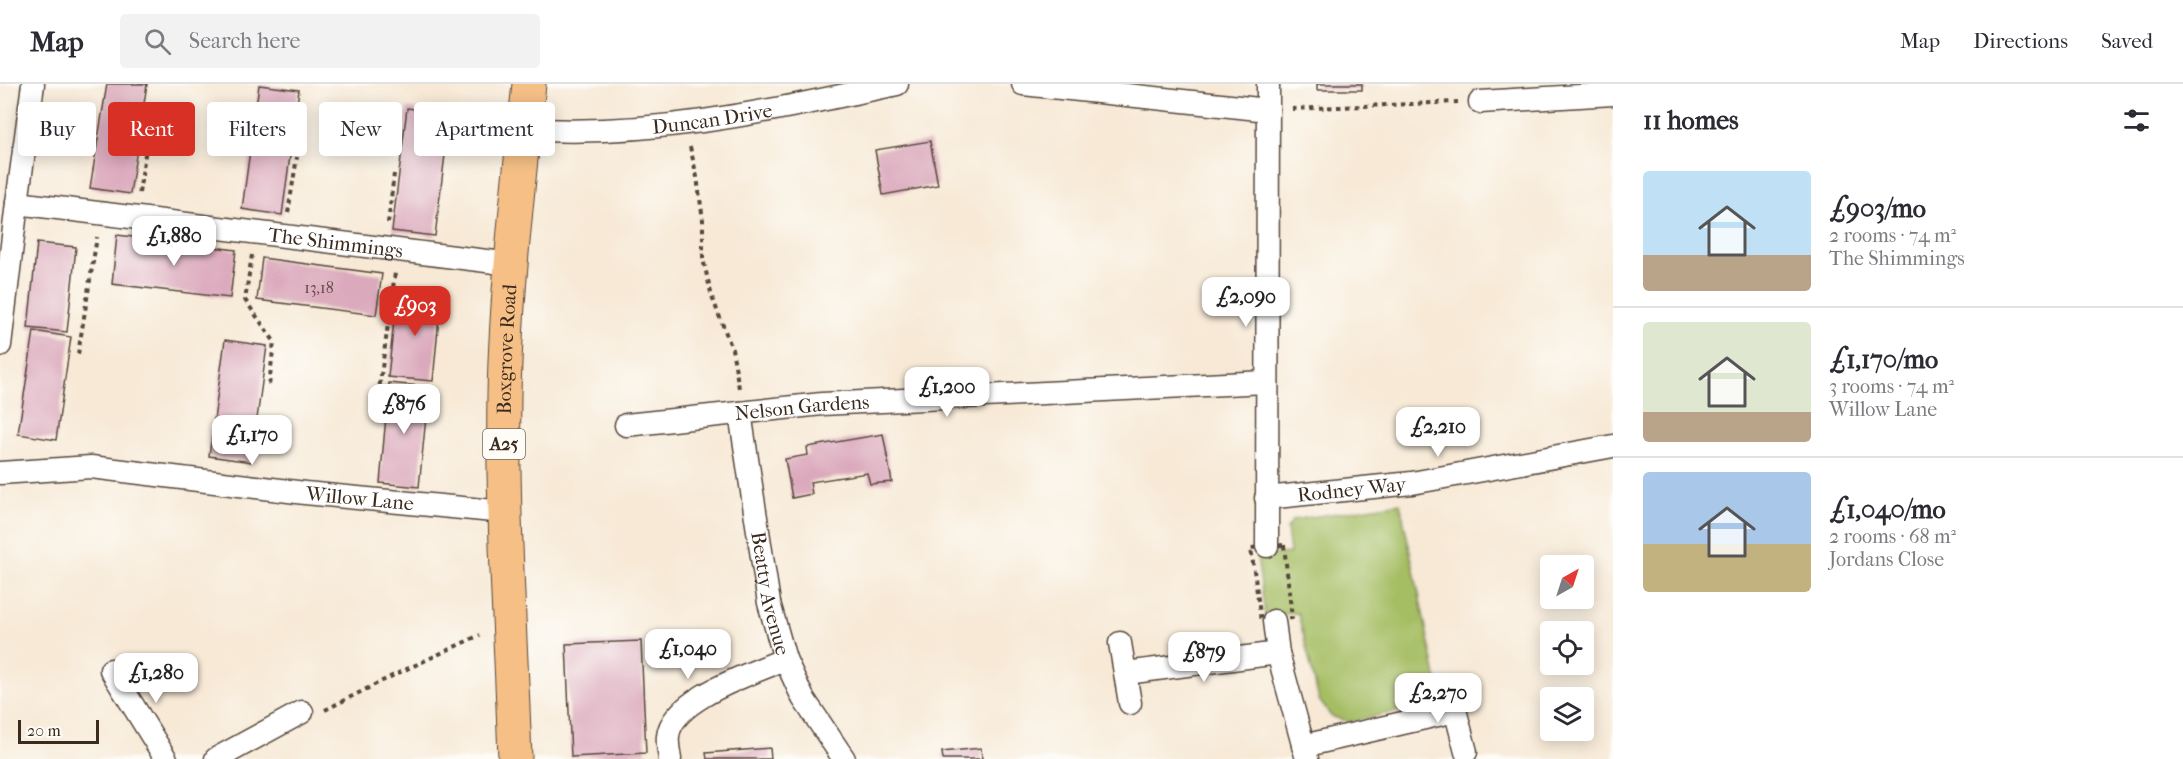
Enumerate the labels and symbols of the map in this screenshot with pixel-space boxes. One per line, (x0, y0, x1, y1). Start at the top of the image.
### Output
street label: Duncan Drive (651, 99, 774, 139)
pin: £1,880 (125, 216, 223, 267)
street label: The Shimmings (267, 223, 404, 263)
pin: £2,090 (1197, 277, 1295, 328)
house number: 13,18 (304, 278, 334, 297)
street label: Boxgrove Road (493, 282, 522, 415)
pin: £903 (379, 286, 451, 337)
pin: £1,200 (898, 367, 996, 418)
pin: £876 (368, 384, 440, 435)
street label: Nelson Gardens (734, 391, 870, 425)
pin: £2,210 (1389, 407, 1487, 458)
pin: £1,170 (203, 415, 301, 466)
road number: A25 (483, 429, 525, 459)
street label: Rodney Way (1296, 473, 1408, 507)
street label: Willow Lane (304, 482, 415, 515)
street label: Beatty Avenue (746, 530, 794, 658)
north arrow (1540, 555, 1594, 609)
pin: £1,040 (639, 629, 737, 680)
pin: £879 (1168, 632, 1240, 683)
pin: £1,280 (107, 653, 205, 704)
pin: £2,270 (1389, 673, 1487, 724)
scale bar (18, 717, 99, 744)

